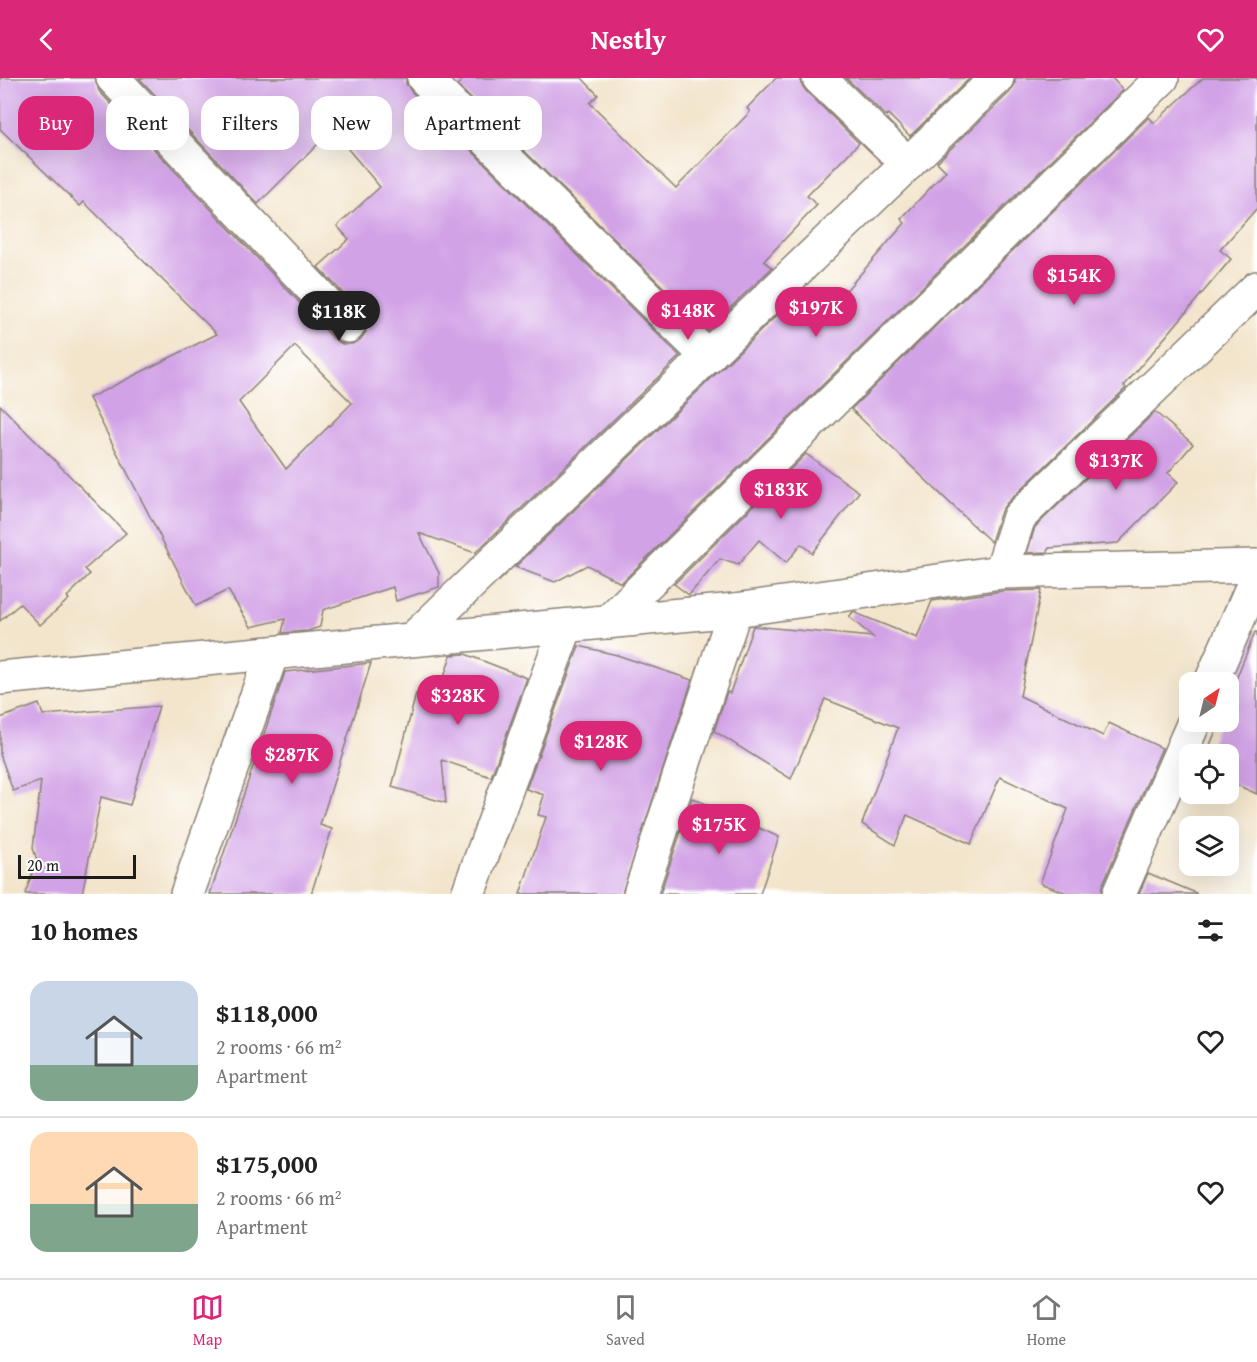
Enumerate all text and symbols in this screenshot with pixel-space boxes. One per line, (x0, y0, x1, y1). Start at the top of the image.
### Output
text: Nestly (591, 19, 666, 59)
icon: back (30, 23, 63, 56)
icon: heart (1194, 23, 1227, 56)
chip: Buy (18, 96, 94, 150)
chip: Rent (106, 96, 189, 150)
chip: Filters (201, 96, 299, 150)
chip: New (311, 96, 392, 150)
chip: Apartment (404, 96, 542, 150)
pin: $154K (1032, 255, 1116, 306)
text: $154K (1047, 260, 1101, 289)
pin: $197K (774, 287, 858, 338)
pin: $148K (646, 290, 730, 341)
pin: $118K (297, 291, 381, 342)
text: $197K (789, 292, 843, 321)
text: $148K (661, 295, 715, 324)
text: $118K (312, 296, 366, 325)
pin: $137K (1074, 440, 1158, 491)
text: $137K (1089, 445, 1143, 474)
pin: $183K (739, 469, 823, 520)
text: $183K (754, 474, 808, 503)
north arrow (1179, 672, 1239, 732)
map controls (1179, 672, 1239, 876)
pin: $328K (416, 675, 500, 726)
text: $328K (431, 680, 485, 709)
pin: $128K (559, 721, 643, 772)
text: $128K (574, 726, 628, 755)
pin: $287K (250, 734, 334, 785)
text: $287K (265, 739, 319, 768)
button: locate (1179, 744, 1239, 804)
pin: $175K (677, 804, 761, 855)
text: $175K (692, 809, 746, 838)
button: layers (1179, 816, 1239, 876)
scale bar (18, 852, 136, 880)
text: 20 m (27, 853, 59, 877)
text: 10 homes (30, 911, 138, 950)
icon: filters (1194, 914, 1227, 947)
text: $118,000 (216, 993, 318, 1032)
icon: home (78, 1005, 150, 1077)
icon: heart (1194, 1025, 1227, 1058)
text: 2 rooms · 66 m² (216, 1032, 342, 1061)
text: Apartment (216, 1061, 308, 1090)
text: $175,000 (216, 1144, 318, 1183)
icon: home (78, 1156, 150, 1228)
icon: heart (1194, 1176, 1227, 1209)
text: 2 rooms · 66 m² (216, 1183, 342, 1212)
text: Apartment (216, 1212, 308, 1241)
tab: Map (191, 1291, 224, 1351)
tab: Saved (606, 1291, 645, 1351)
tab: Home (1027, 1291, 1066, 1351)

